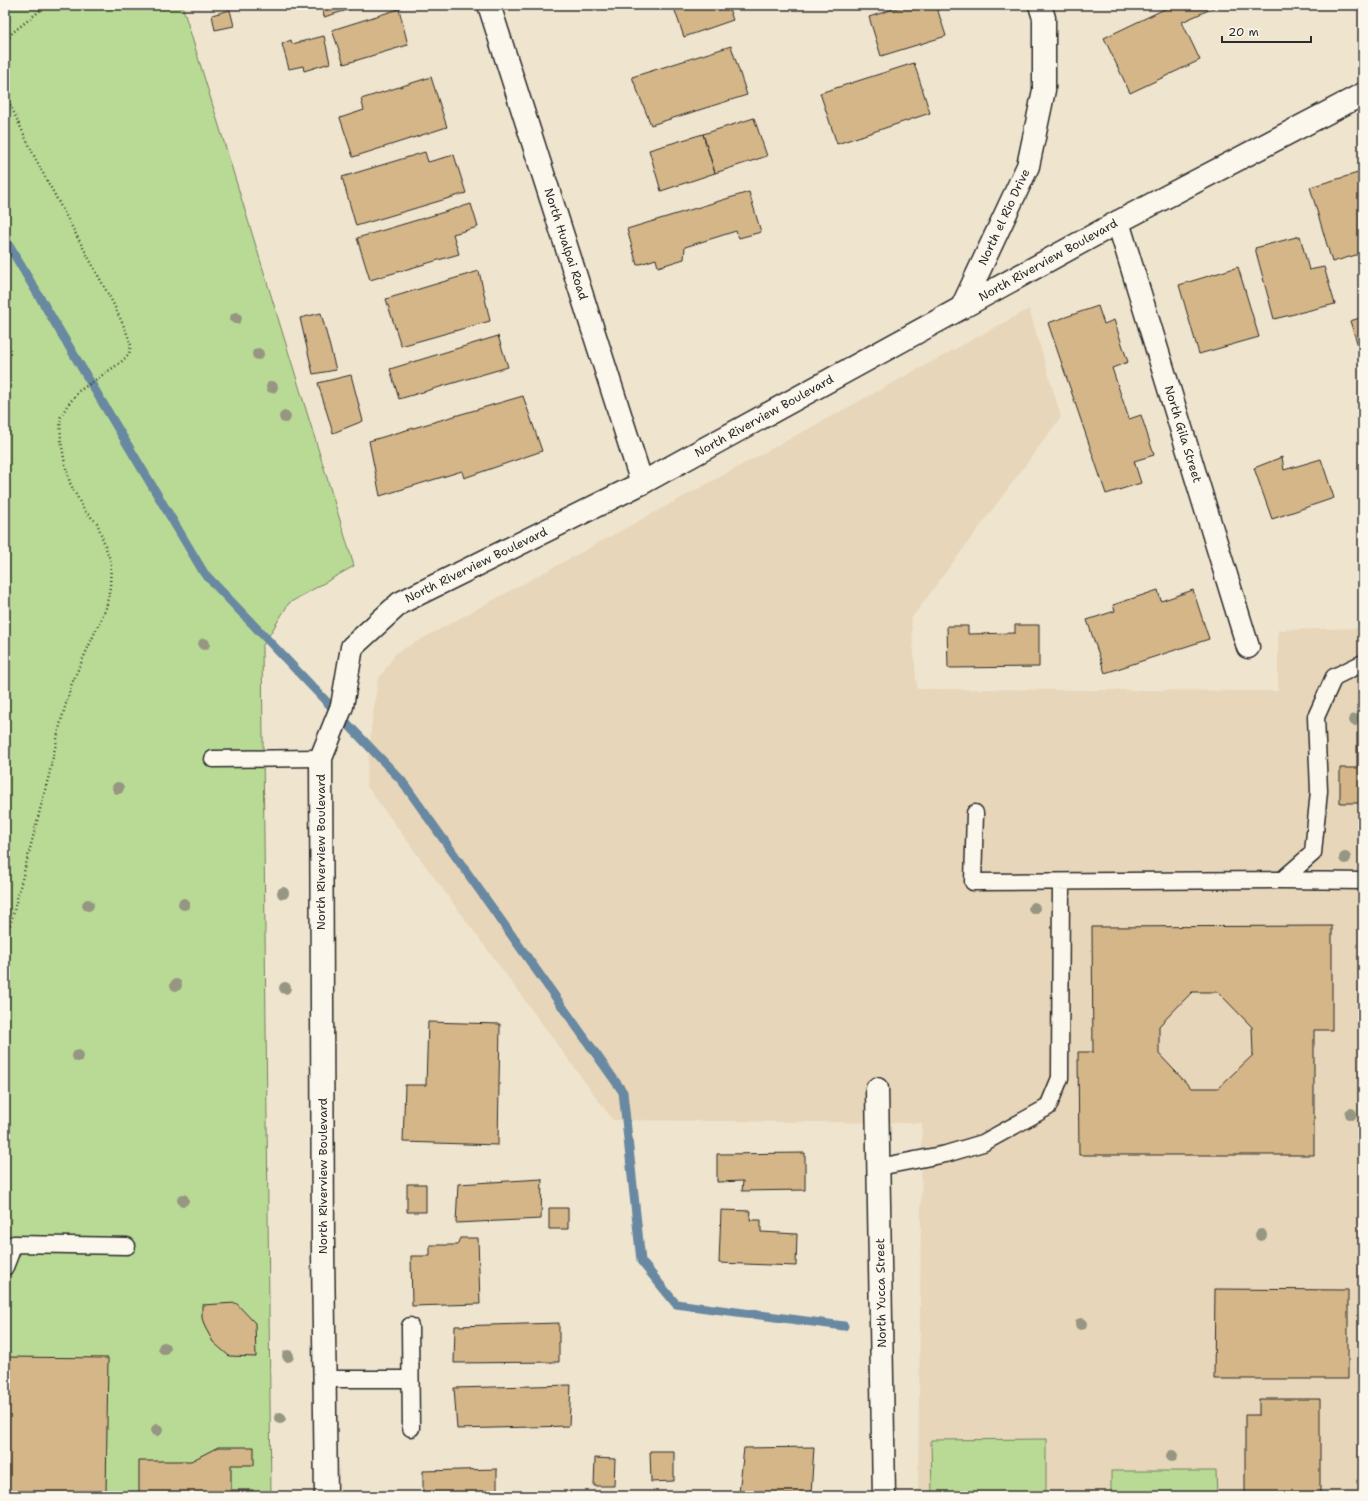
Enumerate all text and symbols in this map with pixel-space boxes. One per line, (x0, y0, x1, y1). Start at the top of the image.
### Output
scale bar (1222, 18, 1311, 44)
text: 20 m (1228, 24, 1259, 40)
street label: North el Rio Drive (975, 166, 1033, 268)
street label: North Hualpai Road (540, 186, 592, 302)
street label: North Riverview Boulevard (976, 215, 1121, 305)
street label: North Riverview Boulevard (692, 371, 837, 461)
street label: North Gila Street (1161, 383, 1205, 485)
street label: North Riverview Boulevard (402, 523, 550, 606)
street label: North Riverview Boulevard (313, 773, 329, 930)
street label: North Riverview Boulevard (315, 1097, 331, 1254)
street label: North Yucca Street (872, 1238, 890, 1348)

